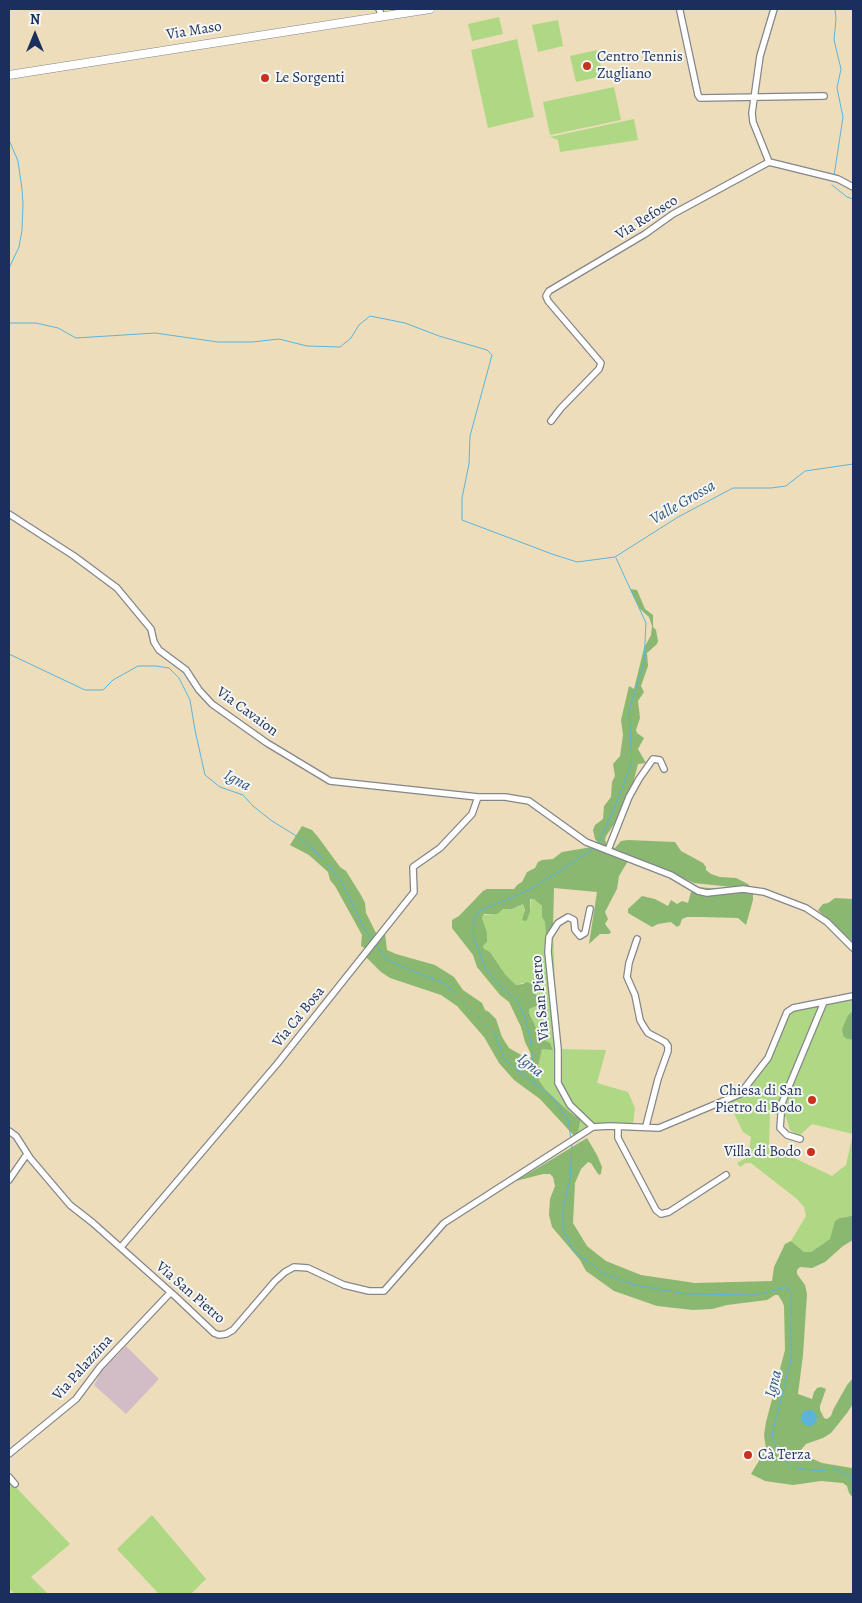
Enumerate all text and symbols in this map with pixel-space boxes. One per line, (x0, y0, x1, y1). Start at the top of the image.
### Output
north arrow (10, 10, 60, 60)
text: N (30, 10, 40, 29)
street label: Via Maso (165, 18, 223, 44)
place label: Centro Tennis Zugliano (597, 48, 683, 83)
marker: Centro Tennis Zugliano (581, 60, 593, 72)
place label: Le Sorgenti (275, 69, 345, 87)
marker: Le Sorgenti (259, 72, 271, 84)
street label: Via Refosco (613, 192, 681, 244)
water label: Valle Grossa (647, 477, 719, 529)
street label: Via Cavaion (213, 684, 281, 740)
water label: Igna (220, 766, 254, 796)
street label: Via San Pietro (528, 955, 554, 1041)
street label: Via Ca' Bosa (269, 983, 329, 1051)
water label: Igna (513, 1050, 547, 1082)
place label: Chiesa di San Pietro di Bodo (715, 1082, 802, 1117)
marker: Chiesa di San Pietro di Bodo (806, 1094, 818, 1106)
place label: Villa di Bodo (724, 1143, 801, 1161)
marker: Villa di Bodo (805, 1146, 817, 1158)
street label: Via San Pietro (152, 1258, 228, 1328)
street label: Via Palazzina (49, 1332, 117, 1404)
water label: Igna (761, 1368, 787, 1400)
place label: Cà Terza (758, 1446, 811, 1464)
marker: Cà Terza (742, 1449, 754, 1461)

